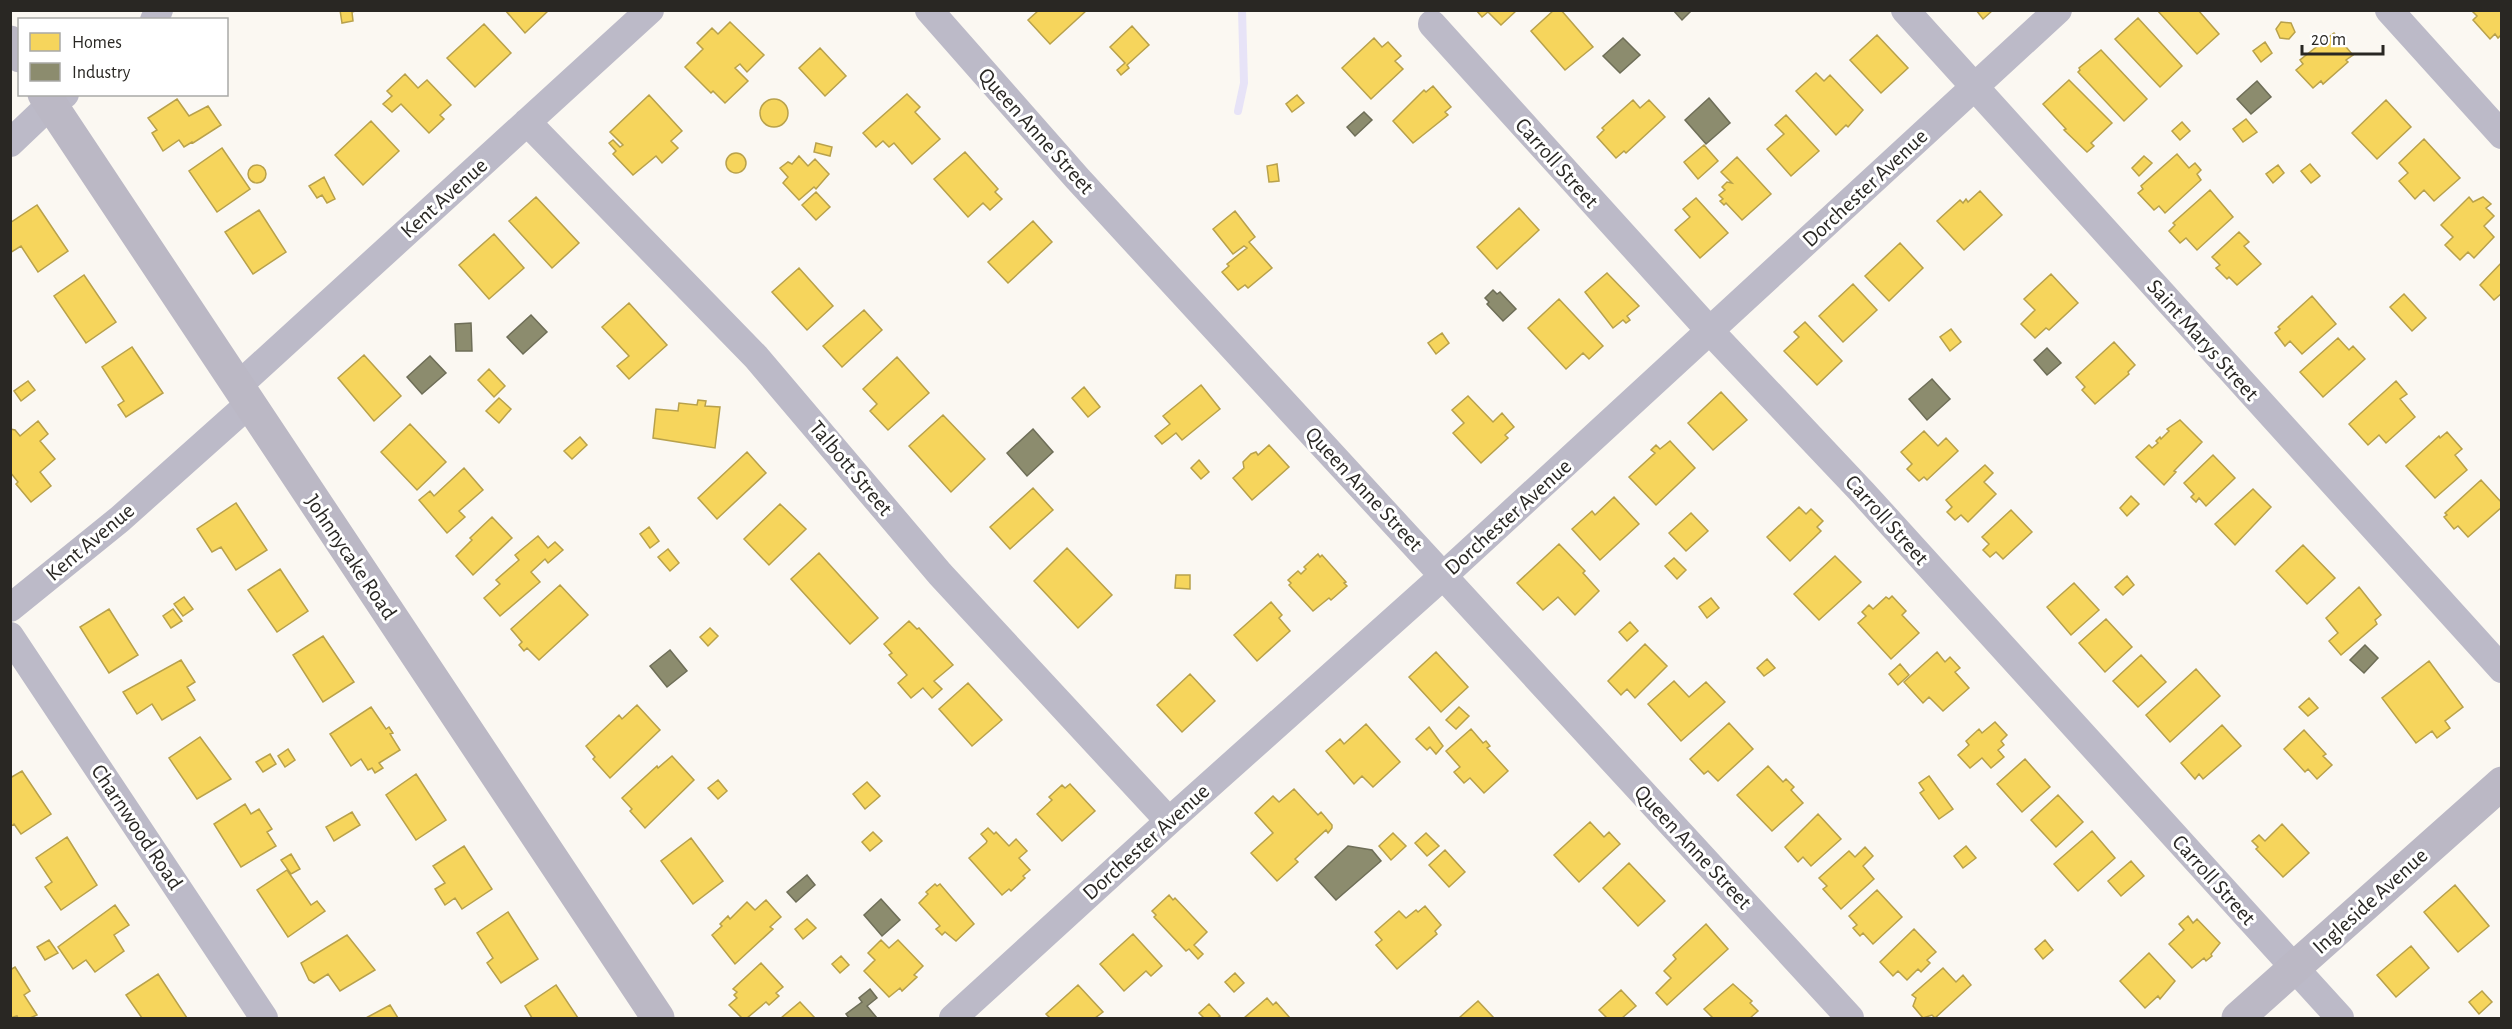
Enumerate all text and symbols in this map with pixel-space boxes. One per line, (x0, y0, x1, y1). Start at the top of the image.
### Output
legend (18, 18, 228, 96)
scale bar (2302, 18, 2383, 56)
text: 20 m (2311, 31, 2346, 49)
text: Homes (72, 34, 122, 52)
text: Industry (72, 64, 131, 82)
street label: Queen Anne Street (974, 64, 1098, 198)
street label: Carroll Street (1511, 114, 1603, 212)
street label: Dorchester Avenue (1798, 125, 1932, 251)
street label: Kent Avenue (397, 154, 491, 242)
street label: Saint Marys Street (2143, 275, 2263, 405)
street label: Talbott Street (805, 416, 897, 520)
street label: Queen Anne Street (1301, 423, 1427, 555)
street label: Dorchester Avenue (1441, 455, 1575, 579)
street label: Carroll Street (1841, 471, 1933, 569)
street label: Johnnycake Road (301, 491, 401, 623)
street label: Kent Avenue (42, 499, 138, 585)
street label: Charnwood Road (87, 760, 187, 894)
street label: Dorchester Avenue (1079, 780, 1213, 904)
street label: Queen Anne Street (1630, 781, 1756, 913)
street label: Carroll Street (2168, 831, 2260, 929)
street label: Ingleside Avenue (2308, 844, 2432, 958)

